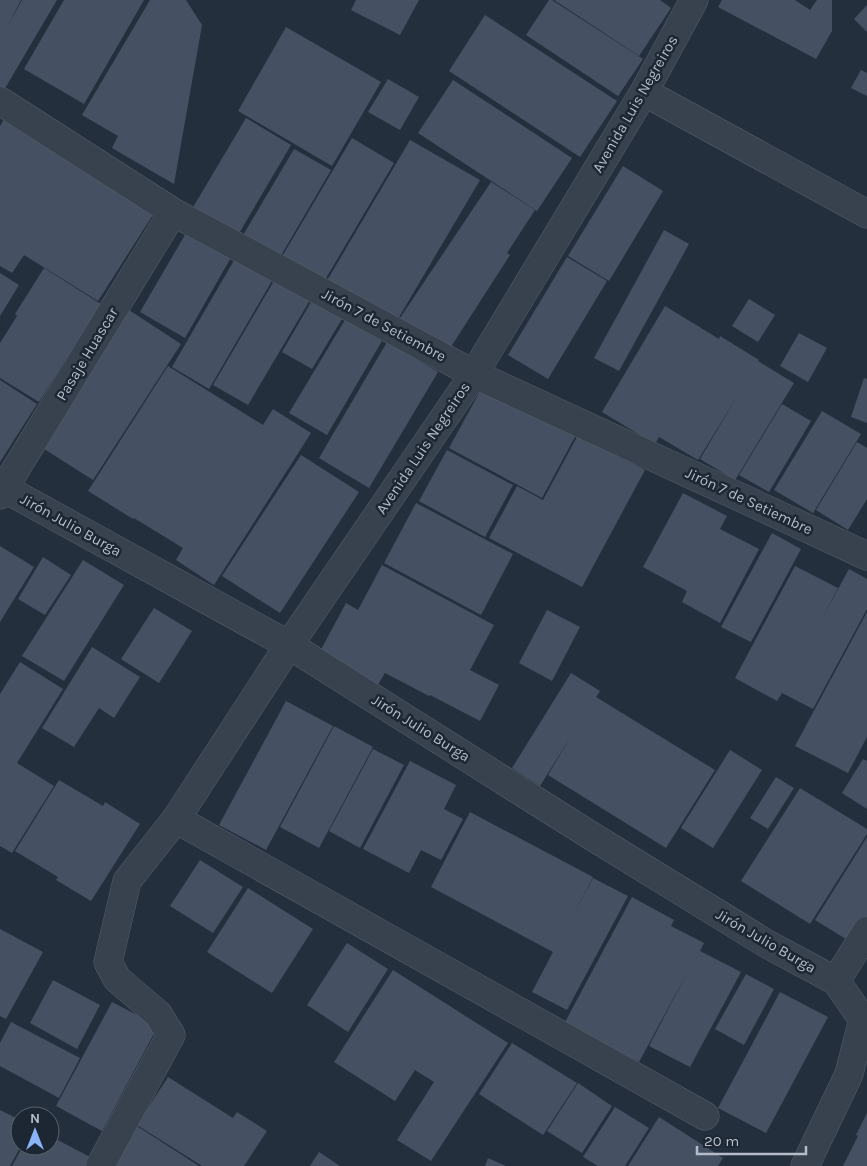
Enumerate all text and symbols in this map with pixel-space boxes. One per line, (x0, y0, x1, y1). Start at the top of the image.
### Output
street label: Avenida Luis Negreiros (588, 32, 682, 176)
street label: Jirón 7 de Setiembre (319, 285, 449, 365)
street label: Pasaje Huascar (52, 304, 122, 404)
street label: Avenida Luis Negreiros (372, 379, 474, 517)
street label: Jirón 7 de Setiembre (683, 464, 815, 538)
street label: Jirón Julio Burga (17, 490, 125, 560)
street label: Jirón Julio Burga (368, 691, 474, 765)
street label: Jirón Julio Burga (713, 905, 819, 977)
north arrow (10, 1106, 60, 1156)
text: N (30, 1110, 40, 1127)
scale bar (697, 1124, 806, 1156)
text: 20 m (704, 1132, 739, 1150)

